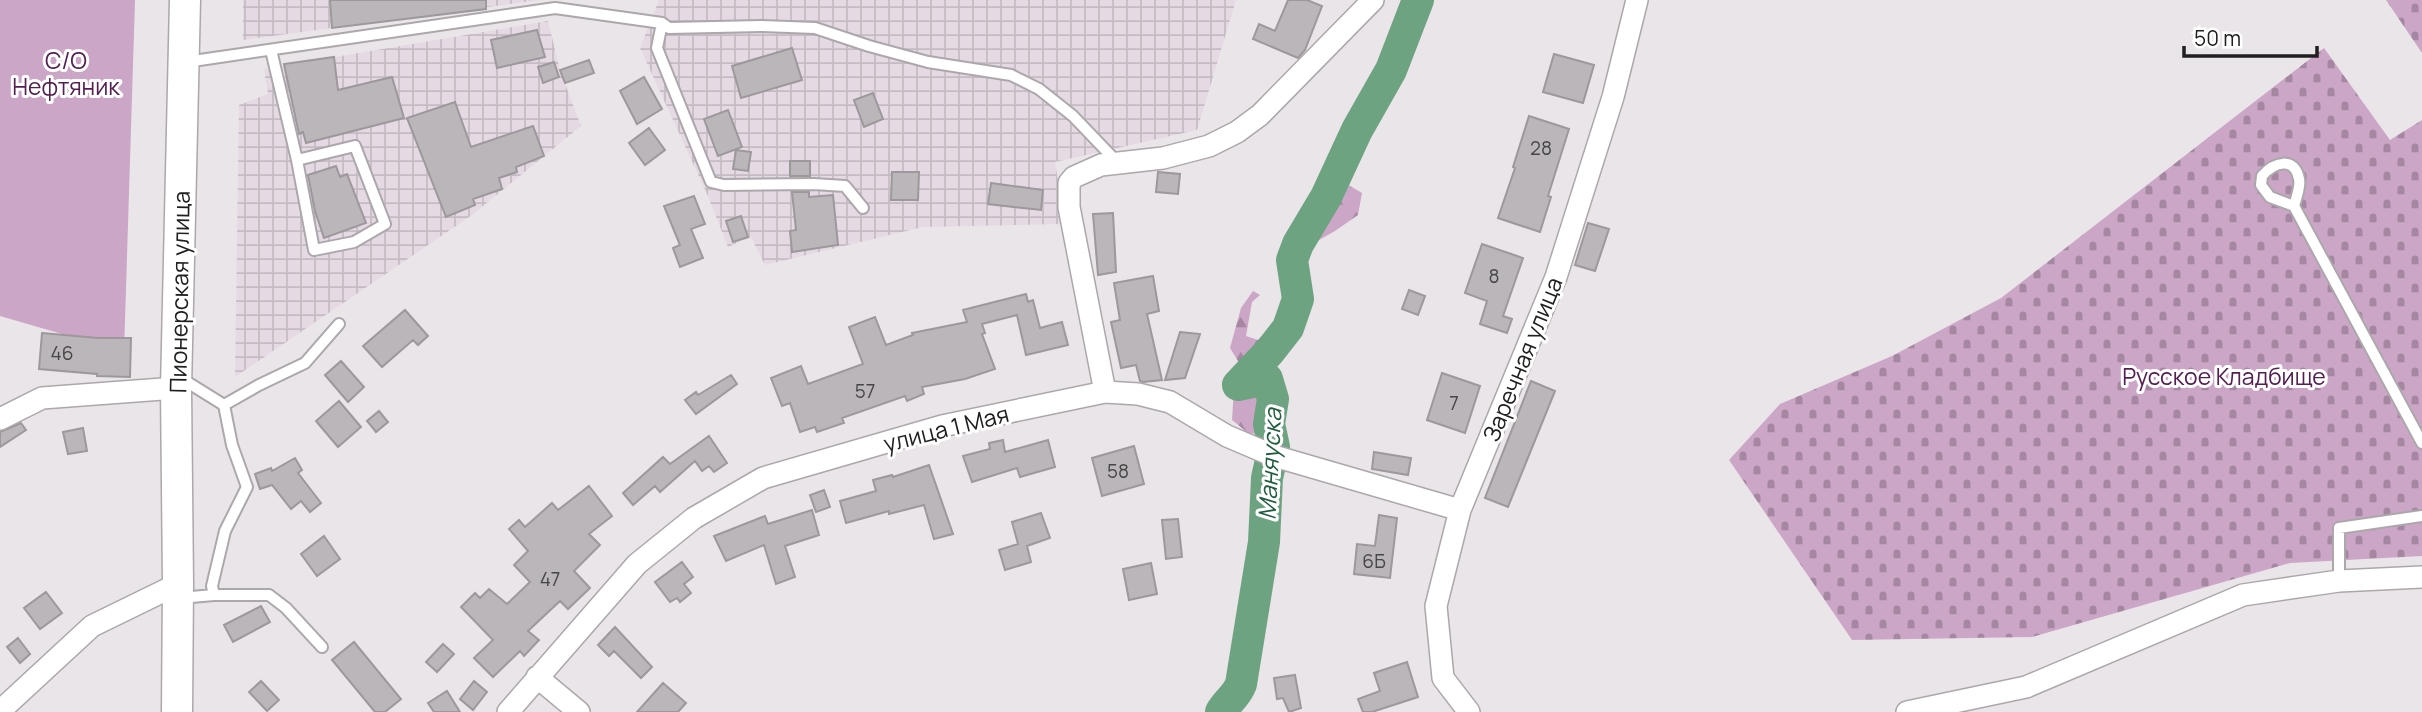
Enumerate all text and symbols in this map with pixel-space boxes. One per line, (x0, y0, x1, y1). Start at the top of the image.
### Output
scale bar (2184, 14, 2317, 58)
text: 50 m (2194, 24, 2241, 52)
park label: С/О Нефтяник (12, 44, 120, 102)
house number: 28 (1530, 135, 1552, 161)
street label: Пионерская улица (161, 191, 197, 393)
house number: 8 (1488, 263, 1500, 289)
street label: Заречная улица (1474, 272, 1570, 446)
house number: 46 (51, 340, 74, 366)
park label: Русское Кладбище (2122, 360, 2326, 392)
house number: 57 (855, 378, 875, 404)
house number: 7 (1449, 390, 1459, 416)
street label: улица 1 Мая (880, 397, 1012, 459)
water label: Маняуска (1250, 406, 1288, 521)
house number: 58 (1107, 458, 1129, 484)
house number: 6Б (1362, 548, 1386, 574)
house number: 47 (540, 566, 560, 592)

